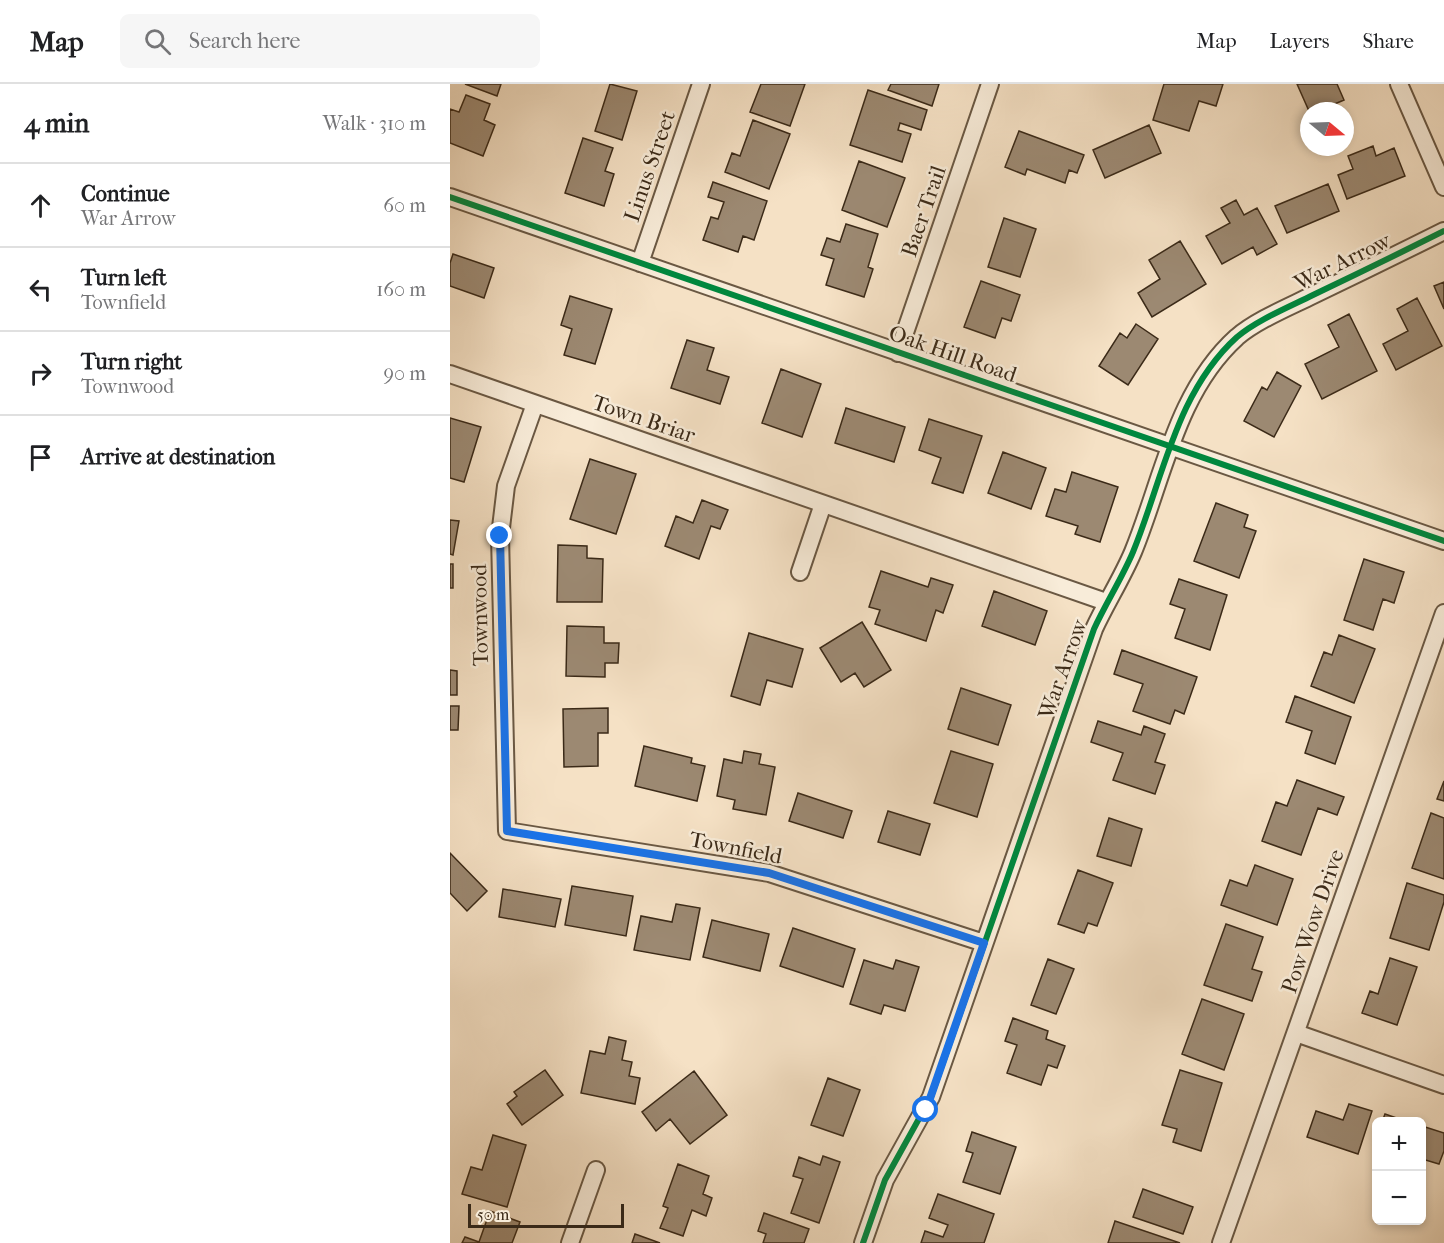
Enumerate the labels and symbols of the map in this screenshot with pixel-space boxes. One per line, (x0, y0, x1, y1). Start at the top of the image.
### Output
north arrow (1300, 102, 1354, 156)
street label: Linus Street (619, 107, 681, 225)
street label: Baer Trail (896, 162, 952, 260)
street label: War Arrow (1289, 227, 1396, 297)
street label: Oak Hill Road (885, 320, 1021, 388)
street label: Town Briar (589, 389, 699, 449)
route end (486, 522, 512, 548)
street label: Townwood (466, 563, 494, 666)
street label: War Arrow (1033, 615, 1093, 724)
street label: Townfield (687, 826, 785, 870)
street label: Pow Wow Drive (1276, 846, 1350, 997)
route start (912, 1096, 938, 1122)
scale bar (468, 1201, 624, 1228)

